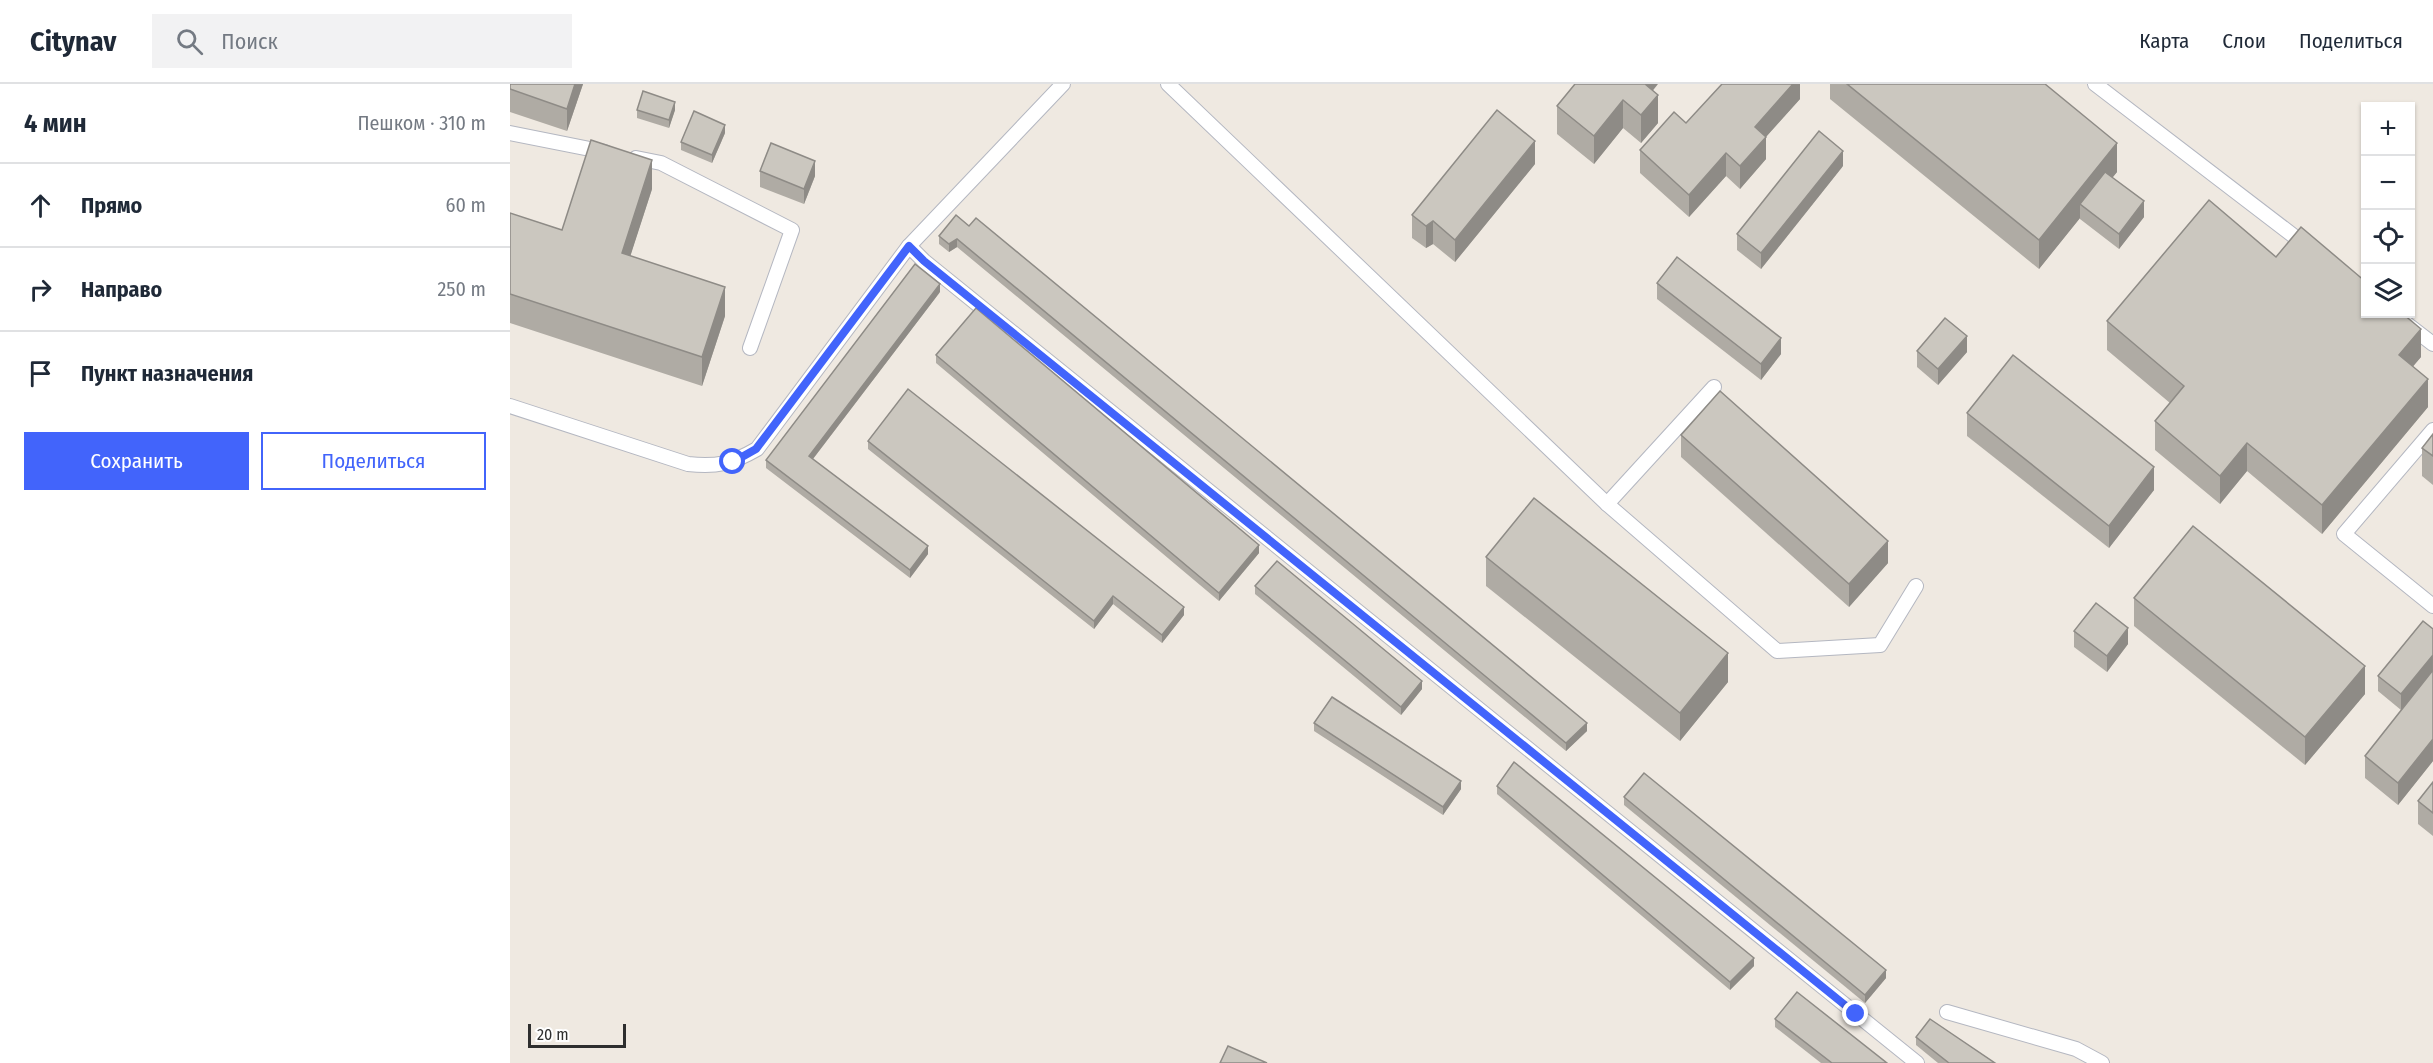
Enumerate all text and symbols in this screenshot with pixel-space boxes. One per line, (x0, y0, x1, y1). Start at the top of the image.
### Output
search box (152, 14, 572, 68)
text: Citynav (30, 25, 116, 58)
icon: search (173, 25, 206, 58)
text: Поиск (221, 28, 278, 55)
text: Карта (2139, 28, 2189, 54)
text: Слои (2222, 28, 2266, 54)
text: Поделиться (2299, 28, 2403, 54)
map controls (2361, 102, 2415, 318)
button: + (2361, 102, 2415, 156)
text: 4 мин (24, 108, 86, 139)
text: Пешком · 310 m (357, 111, 486, 135)
button: − (2361, 156, 2415, 210)
icon: ahead (24, 189, 57, 222)
text: Прямо (81, 192, 142, 219)
text: 60 m (446, 193, 486, 217)
button: locate (2361, 210, 2415, 264)
button: layers (2361, 264, 2415, 318)
icon: right (24, 273, 57, 306)
text: Направо (81, 276, 162, 303)
text: 250 m (438, 277, 486, 301)
icon: arrive (24, 357, 57, 390)
text: Пункт назначения (81, 360, 253, 387)
button: Сохранить (24, 432, 249, 490)
button: Поделиться (261, 432, 486, 490)
route start (719, 448, 745, 474)
route end (1842, 1000, 1868, 1026)
scale bar (528, 1021, 626, 1048)
text: 20 m (537, 1025, 568, 1044)

